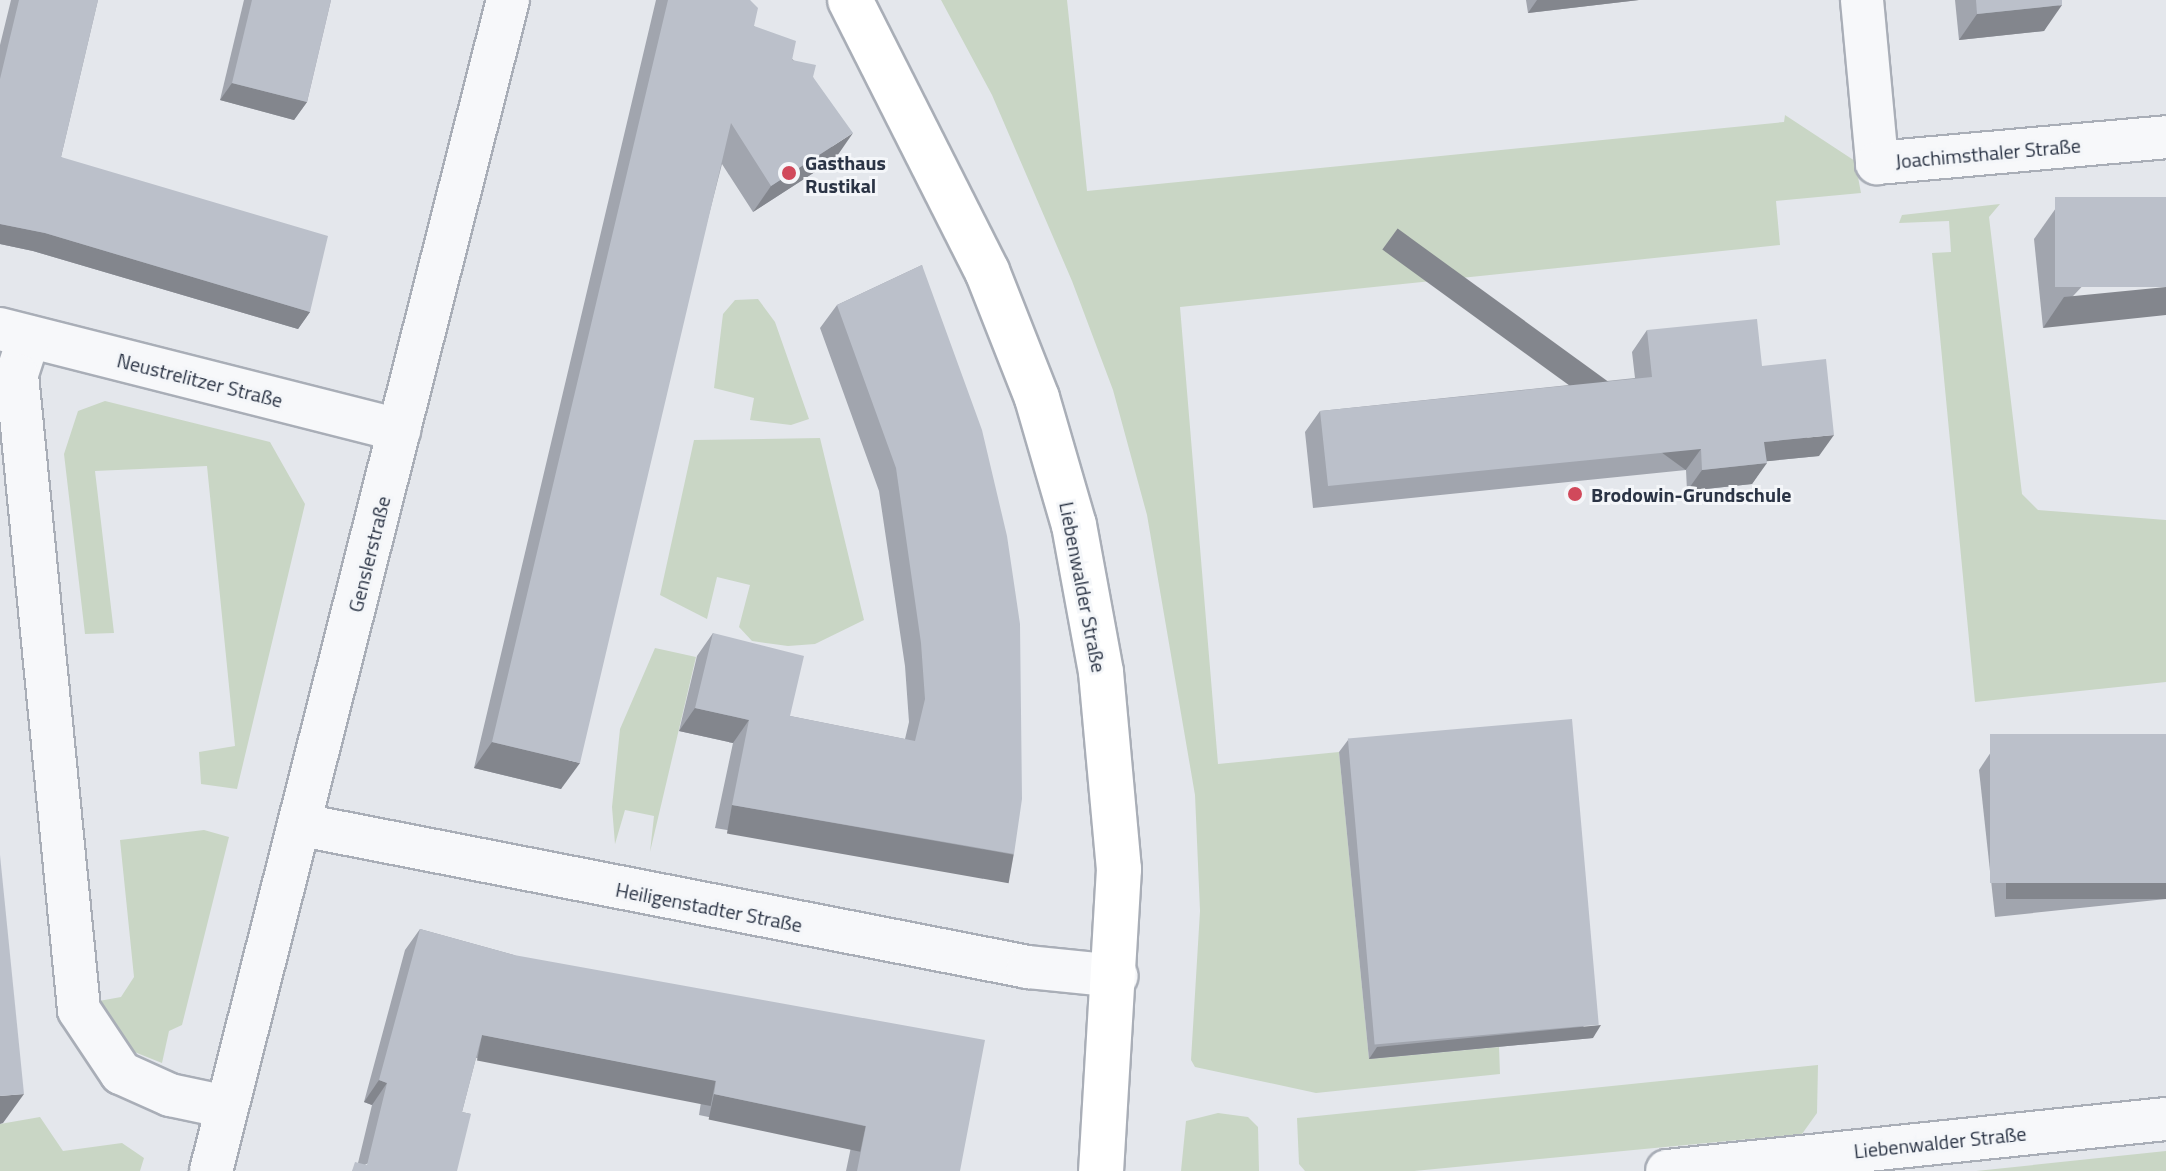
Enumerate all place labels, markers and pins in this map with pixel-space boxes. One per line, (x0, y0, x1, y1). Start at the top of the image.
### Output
place label: Gasthaus Rustikal (805, 150, 886, 197)
marker: Gasthaus Rustikal (780, 164, 798, 182)
place label: Brodowin-Grundschule (1591, 482, 1792, 506)
marker: Brodowin-Grundschule (1566, 485, 1584, 503)

